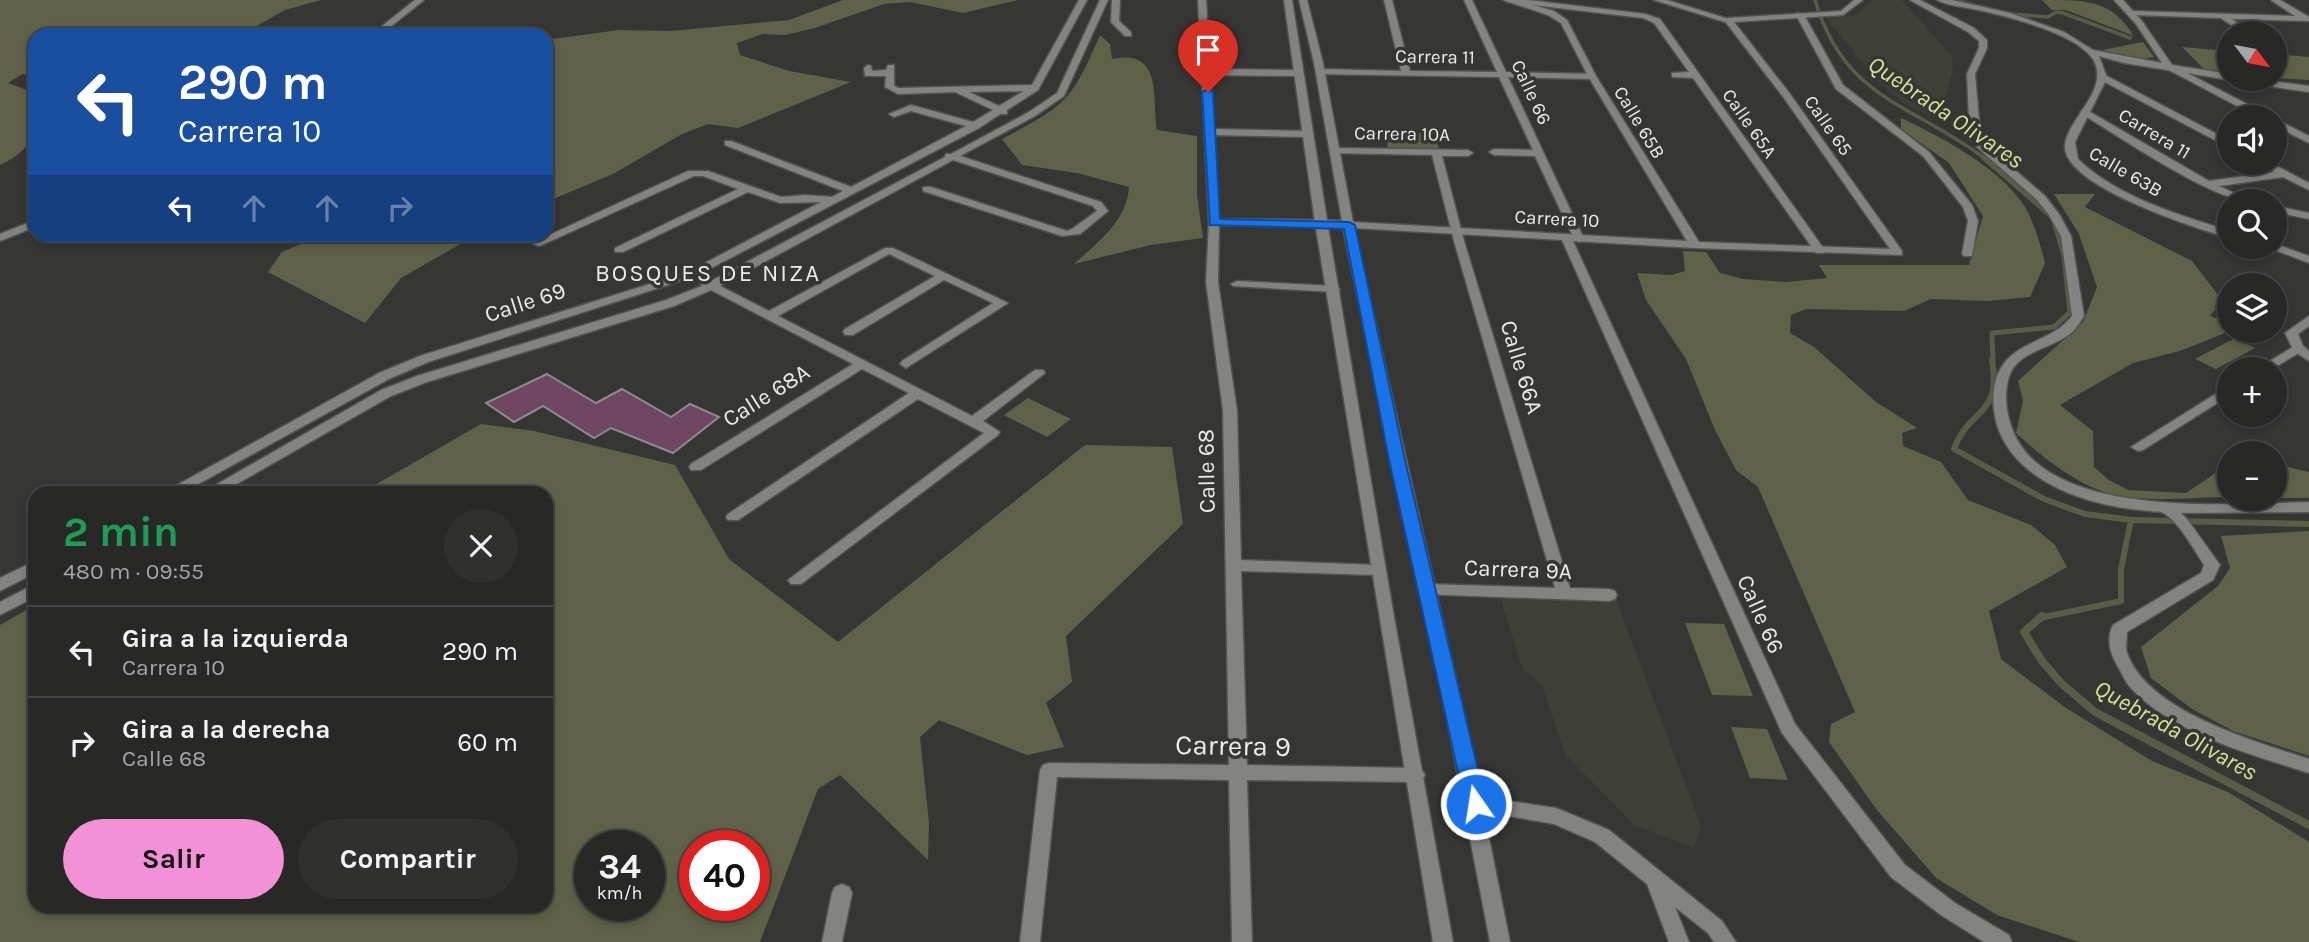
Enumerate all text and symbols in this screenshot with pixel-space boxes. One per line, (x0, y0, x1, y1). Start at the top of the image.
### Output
pin (1178, 20, 1238, 92)
north arrow (2217, 21, 2287, 91)
map controls (2217, 21, 2287, 511)
icon: arrive (1189, 31, 1227, 69)
street label: Carrera 11 (1395, 45, 1475, 69)
water label: Quebrada Olivares (1863, 50, 2029, 174)
text: 290 m (178, 54, 327, 111)
icon: left (63, 56, 154, 147)
street label: Calle 66 (1507, 57, 1556, 128)
street label: Calle 65B (1609, 82, 1669, 163)
street label: Calle 65A (1717, 85, 1781, 163)
street label: Calle 65 (1799, 91, 1857, 160)
street label: Carrera 11 (2115, 104, 2194, 164)
button: sound (2217, 105, 2287, 175)
text: Carrera 10 (178, 113, 321, 150)
street label: Carrera 10A (1354, 122, 1450, 146)
street label: Calle 63B (2085, 142, 2166, 202)
icon: left (162, 189, 200, 227)
icon: ahead (235, 189, 273, 227)
icon: ahead (308, 189, 346, 227)
icon: right (381, 189, 419, 227)
button: search (2217, 189, 2287, 259)
street label: Carrera 10 (1514, 206, 1600, 232)
district label: BOSQUES DE NIZA (595, 259, 821, 287)
button: layers (2217, 273, 2287, 343)
street label: Calle 69 (481, 277, 569, 328)
street label: Calle 66A (1495, 317, 1549, 417)
button: + (2217, 357, 2287, 427)
street label: Calle 68A (718, 358, 815, 433)
street label: Calle 68 (1192, 429, 1221, 513)
button: − (2217, 441, 2287, 511)
text: 2 min (63, 507, 179, 557)
button: close (444, 509, 518, 583)
street label: Carrera 9A (1463, 554, 1573, 585)
text: 480 m · 09:55 (63, 558, 204, 585)
street label: Calle 66 (1731, 571, 1790, 658)
text: Gira a la izquierda (122, 623, 349, 654)
icon: left (63, 633, 101, 671)
text: 290 m (442, 636, 518, 667)
text: Carrera 10 (122, 654, 225, 681)
water label: Quebrada Olivares (2090, 674, 2262, 786)
text: Gira a la derecha (122, 714, 331, 745)
icon: right (63, 724, 101, 762)
text: 60 m (457, 727, 518, 758)
street label: Carrera 9 (1175, 728, 1291, 763)
text: Calle 68 (122, 745, 206, 772)
position arrow (1439, 767, 1513, 841)
button: Salir (63, 819, 284, 899)
button: Compartir (298, 819, 518, 899)
speed limit sign: 40 (679, 830, 770, 921)
text: 34 (598, 846, 641, 887)
text: km/h (597, 882, 642, 904)

